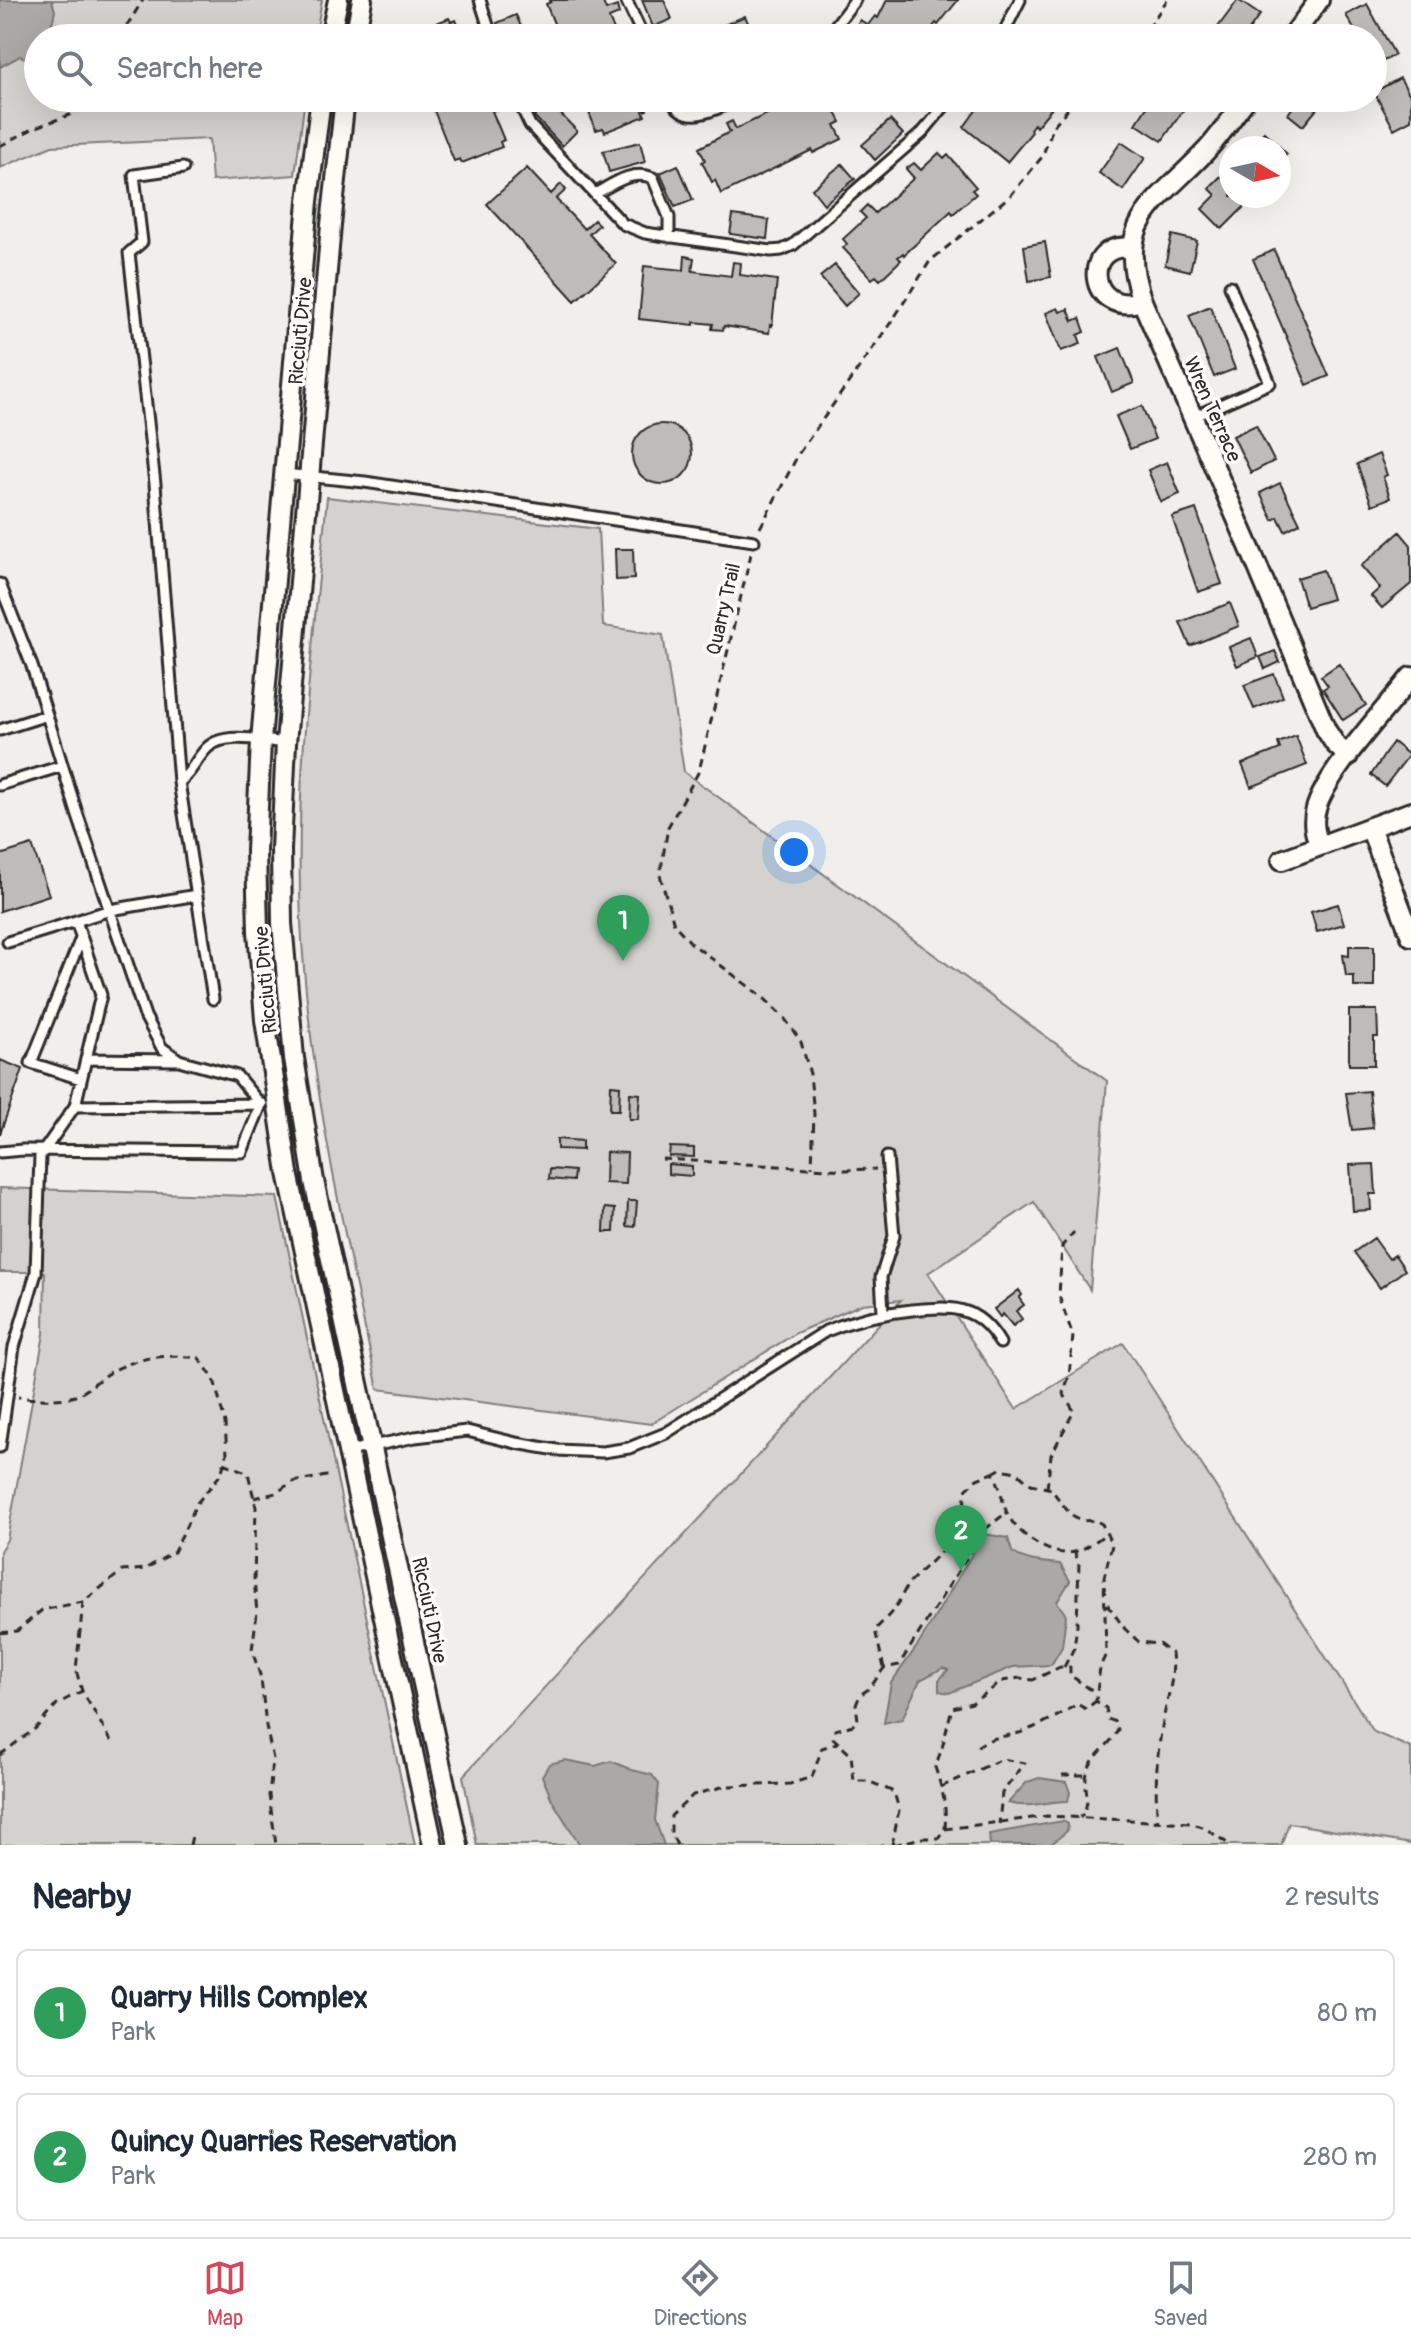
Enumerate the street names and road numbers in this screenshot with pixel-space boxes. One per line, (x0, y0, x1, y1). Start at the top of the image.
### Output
street label: Ricciuti Drive (283, 276, 318, 386)
street label: Wren Terrace (1178, 353, 1247, 466)
street label: Quarry Trail (701, 561, 746, 658)
street label: Ricciuti Drive (248, 925, 283, 1035)
street label: Ricciuti Drive (406, 1555, 453, 1666)

